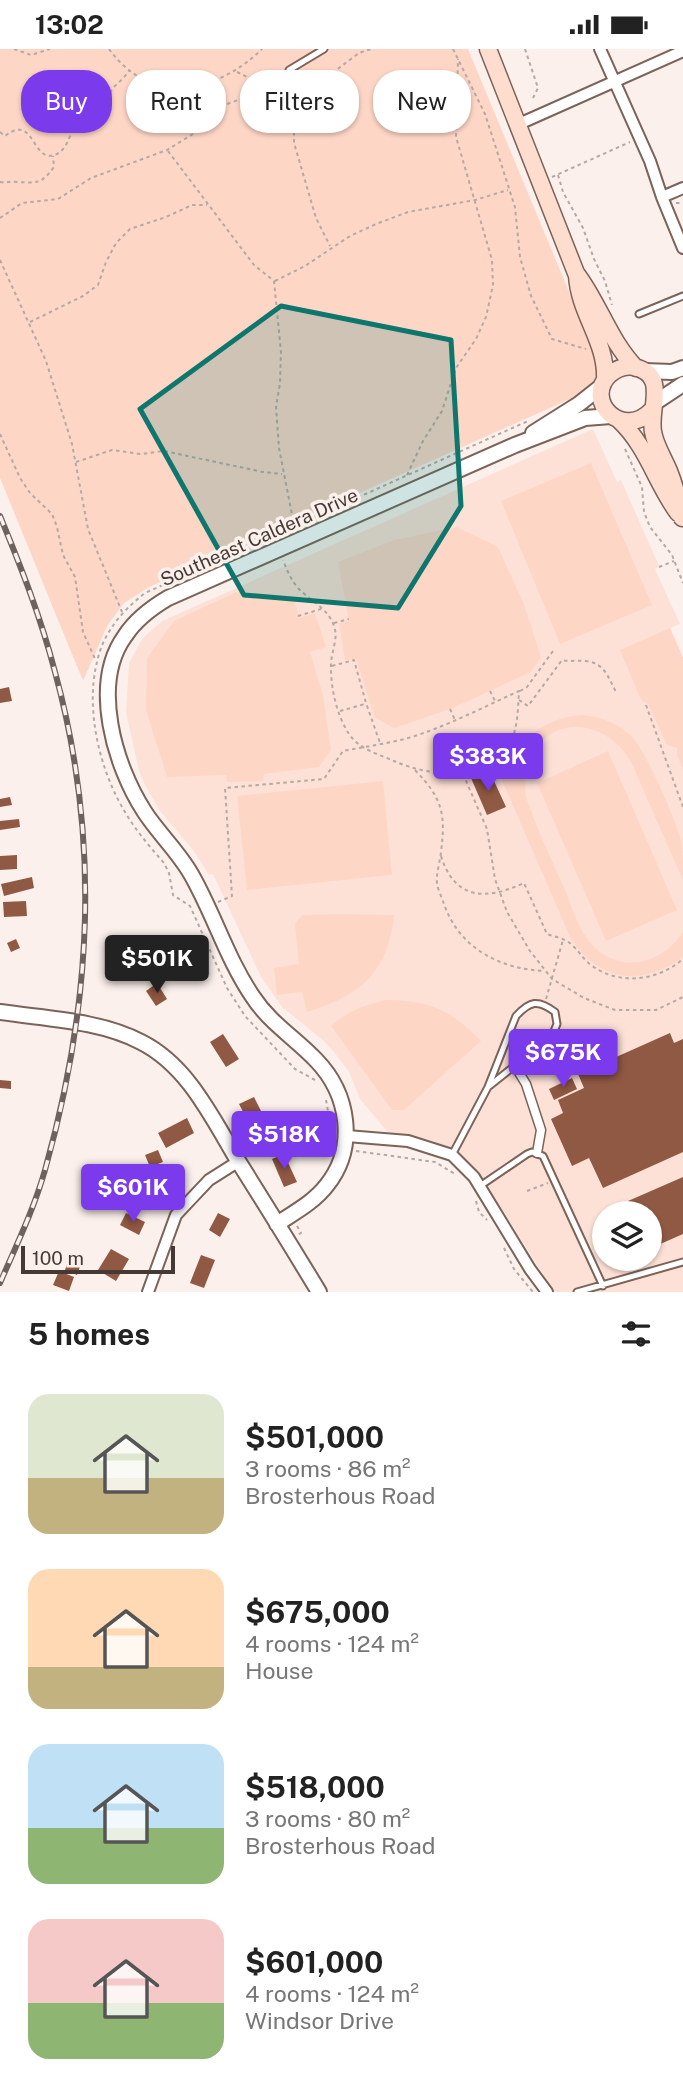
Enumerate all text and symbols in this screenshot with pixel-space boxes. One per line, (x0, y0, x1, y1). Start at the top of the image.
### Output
text: 13:02 (35, 9, 104, 40)
chip: Buy (21, 70, 112, 133)
chip: Rent (126, 70, 226, 133)
chip: Filters (240, 70, 359, 133)
chip: New (373, 70, 471, 133)
street label: Southeast Caldera Drive (157, 483, 361, 591)
pin: $383K (439, 733, 537, 793)
text: $383K (449, 742, 527, 769)
pin: $501K (108, 935, 206, 995)
text: $501K (121, 944, 193, 971)
pin: $675K (514, 1030, 612, 1089)
text: $675K (525, 1038, 601, 1065)
pin: $518K (235, 1111, 333, 1171)
text: $518K (248, 1120, 320, 1147)
pin: $601K (84, 1165, 182, 1224)
text: $601K (97, 1173, 169, 1200)
map controls (592, 1201, 662, 1271)
button: layers (592, 1201, 662, 1271)
scale bar (21, 1243, 175, 1275)
text: 100 m (32, 1247, 84, 1269)
icon: filters (617, 1315, 655, 1353)
text: 5 homes (28, 1316, 150, 1352)
text: $501,000 (245, 1419, 384, 1455)
icon: home (84, 1422, 168, 1506)
text: 3 rooms · 86 m² (245, 1455, 411, 1482)
text: Brosterhous Road (245, 1482, 435, 1509)
text: $675,000 (245, 1594, 390, 1630)
icon: home (84, 1597, 168, 1681)
text: 4 rooms · 124 m² (245, 1630, 419, 1657)
text: House (245, 1657, 313, 1684)
text: $518,000 (245, 1769, 385, 1805)
icon: home (84, 1772, 168, 1856)
text: 3 rooms · 80 m² (245, 1805, 410, 1832)
text: Brosterhous Road (245, 1832, 435, 1859)
text: $601,000 (245, 1944, 383, 1980)
icon: home (84, 1947, 168, 2031)
text: 4 rooms · 124 m² (245, 1980, 419, 2007)
text: Windsor Drive (245, 2007, 394, 2034)

